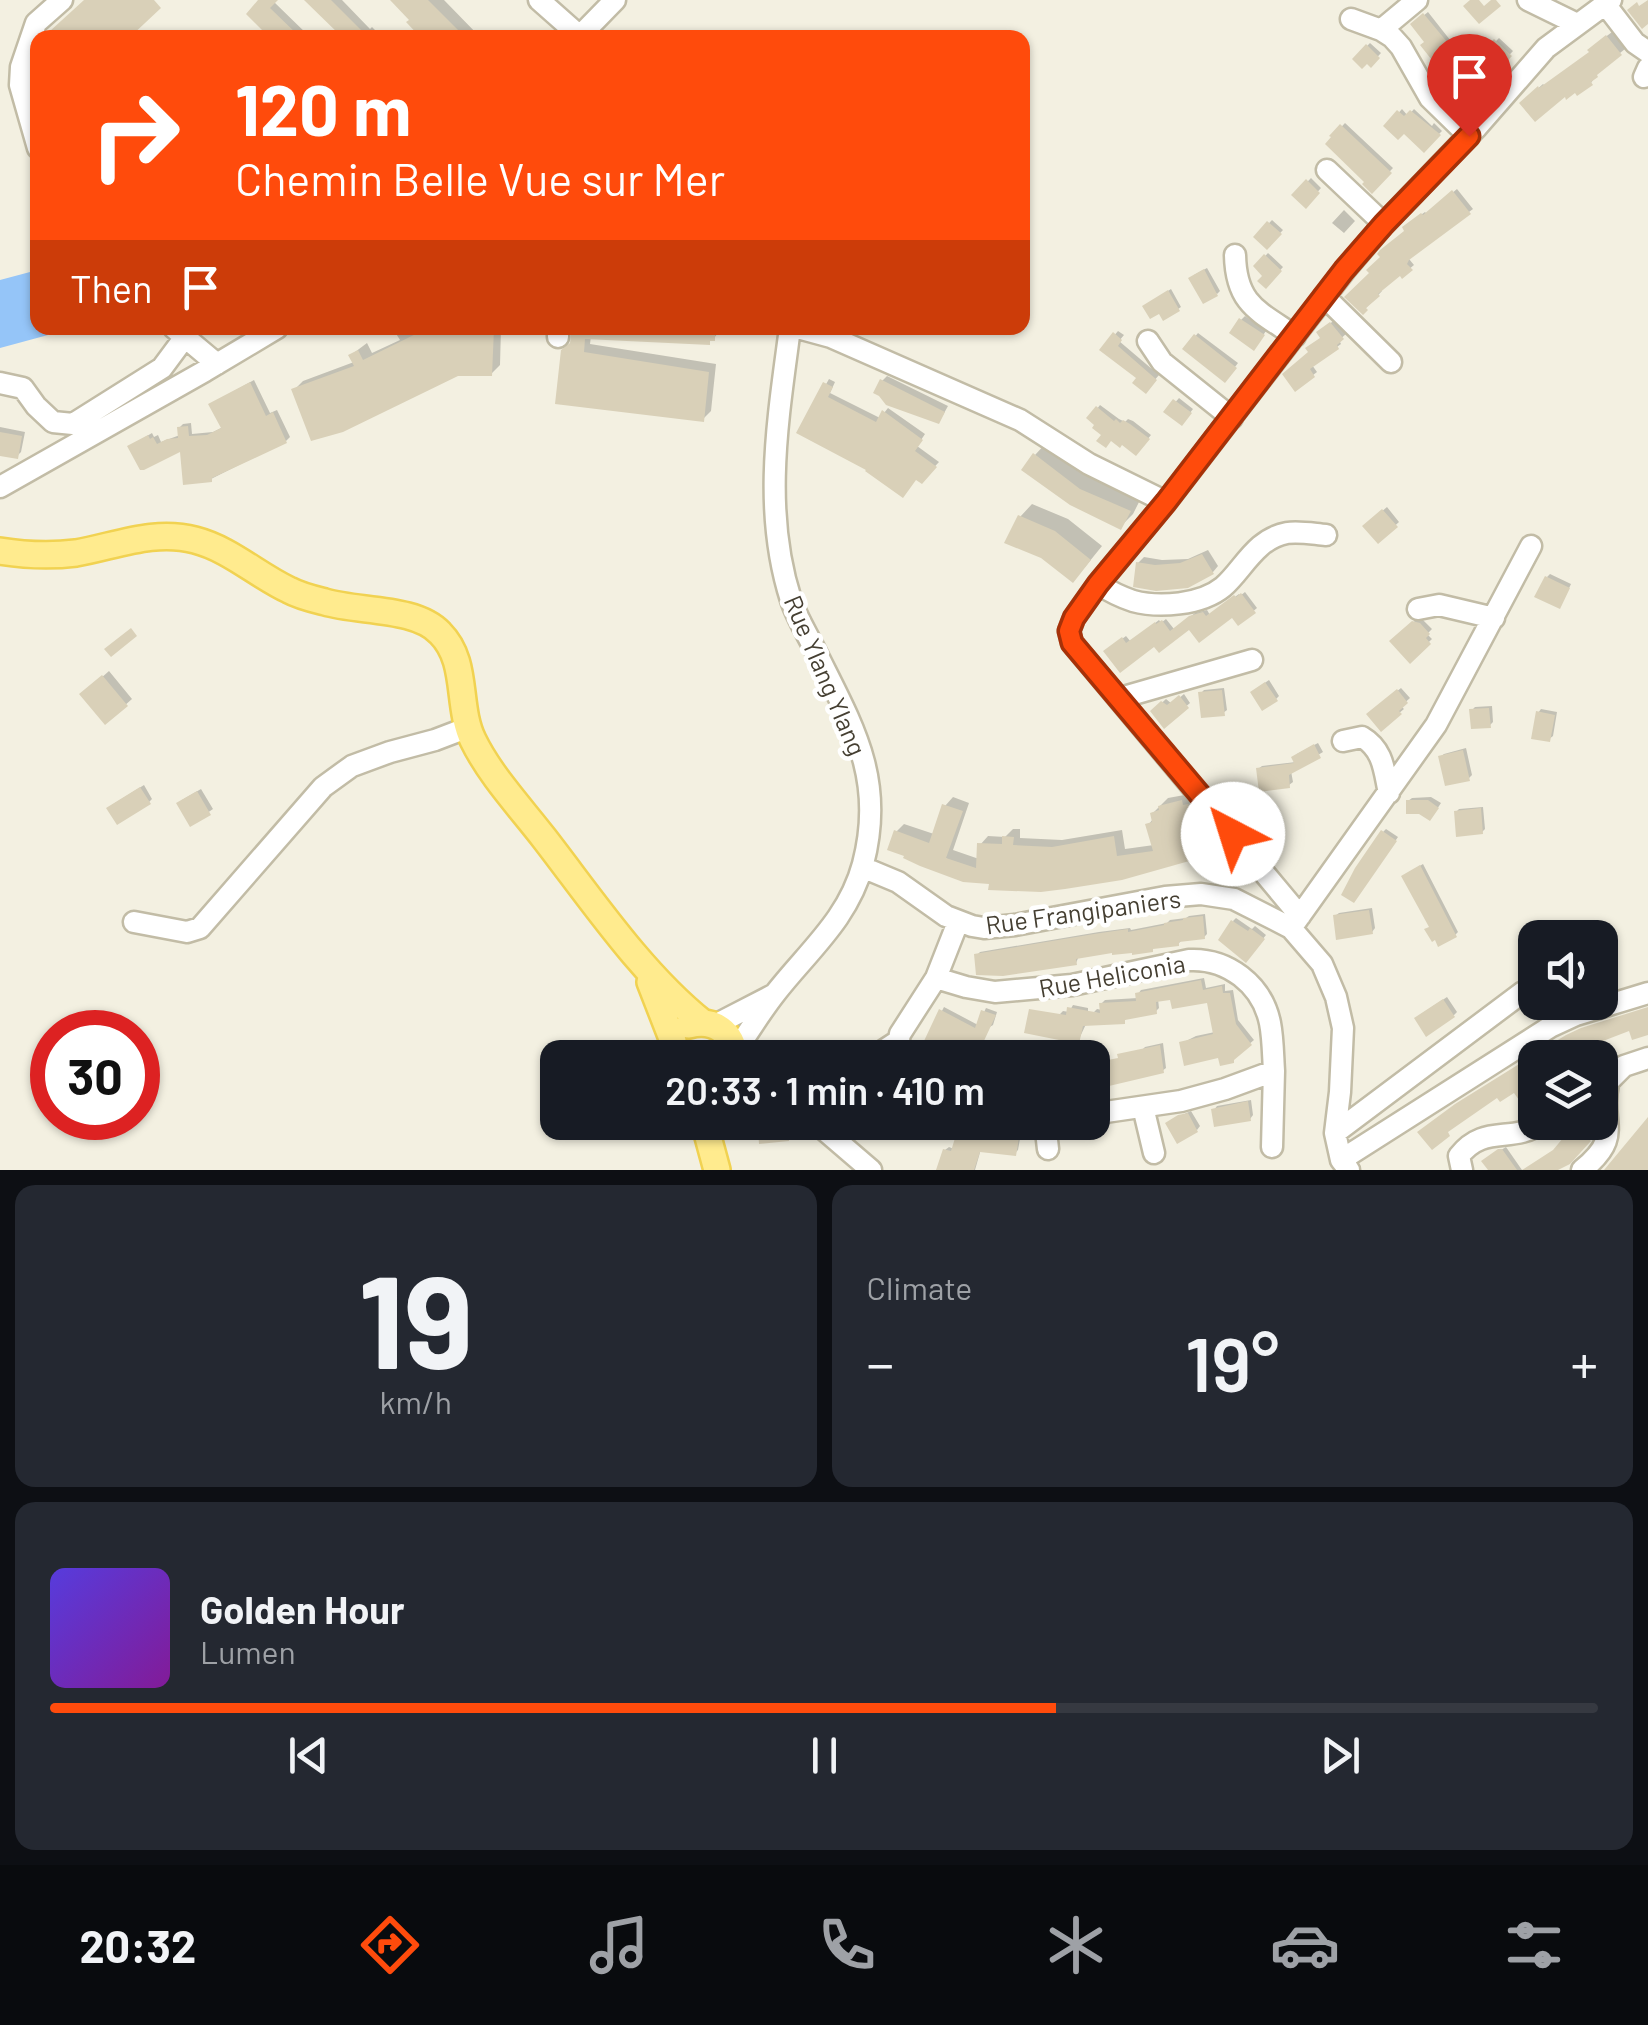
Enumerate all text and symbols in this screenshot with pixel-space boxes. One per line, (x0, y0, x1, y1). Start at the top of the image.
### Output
pin (1427, 34, 1512, 137)
icon: arrive (1442, 49, 1497, 104)
text: 120 m (235, 66, 411, 150)
icon: right (70, 70, 200, 200)
text: Chemin Belle Vue sur Mer (235, 151, 725, 205)
icon: arrive (173, 260, 228, 315)
text: Then (70, 265, 153, 311)
street label: Rue Ylang Ylang (779, 590, 873, 760)
position arrow (1181, 782, 1285, 886)
street label: Rue Frangipaniers (983, 882, 1183, 940)
map controls (1518, 920, 1618, 1140)
button: sound (1518, 920, 1618, 1020)
street label: Rue Heliconia (1037, 947, 1187, 1003)
speed limit sign: 30 (30, 1010, 160, 1140)
button: layers (1518, 1040, 1618, 1140)
text: 20:33 · 1 min · 410 m (665, 1067, 985, 1113)
text: 19 (358, 1239, 473, 1395)
text: Climate (867, 1268, 972, 1306)
text: 19° (1185, 1317, 1279, 1407)
text: − (867, 1329, 894, 1395)
text: + (1570, 1329, 1598, 1395)
text: km/h (380, 1382, 452, 1420)
text: Golden Hour (200, 1586, 405, 1632)
text: Lumen (200, 1632, 296, 1670)
icon: previous (281, 1728, 336, 1783)
icon: pause (797, 1728, 852, 1783)
icon: next (1313, 1728, 1368, 1783)
icon: directions (355, 1910, 425, 1980)
icon: music (584, 1910, 654, 1980)
icon: phone (812, 1910, 882, 1980)
icon: climate (1041, 1910, 1111, 1980)
icon: car (1270, 1910, 1340, 1980)
icon: filters (1499, 1910, 1569, 1980)
text: 20:32 (79, 1918, 196, 1972)

